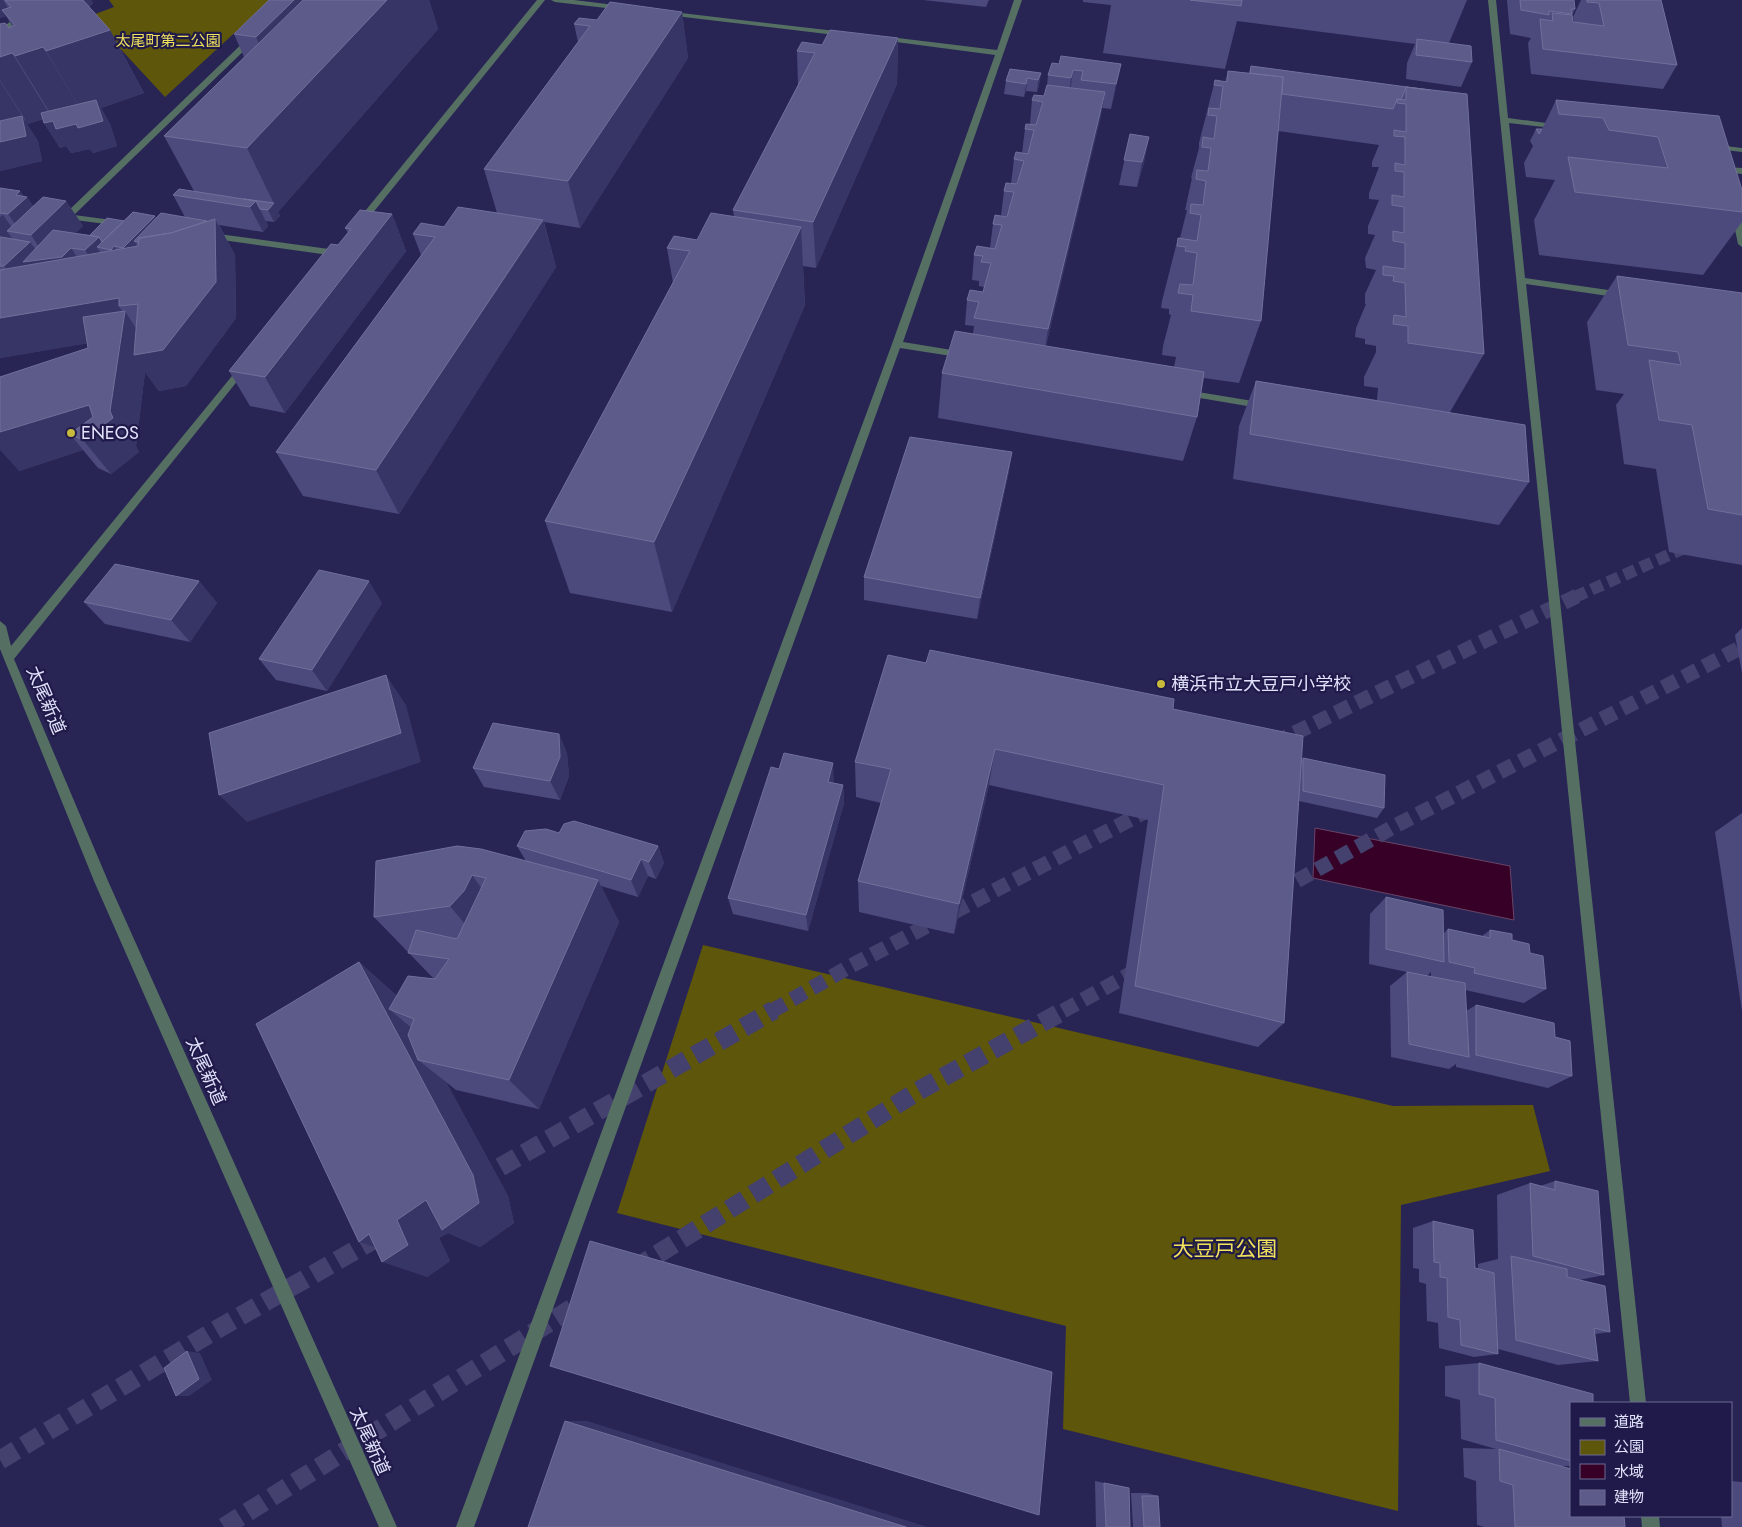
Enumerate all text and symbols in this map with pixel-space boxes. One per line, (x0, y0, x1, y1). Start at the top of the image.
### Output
park label: 太尾町第二公園 (115, 30, 221, 52)
place label: ENEOS (81, 420, 139, 446)
marker: ENEOS (65, 427, 77, 439)
street label: 太尾新道 (20, 662, 72, 738)
place label: 横浜市立大豆戸小学校 (1171, 671, 1351, 697)
marker: 横浜市立大豆戸小学校 (1155, 678, 1167, 690)
street label: 太尾新道 (179, 1033, 233, 1109)
park label: 大豆戸公園 (1173, 1234, 1278, 1264)
legend (1570, 1402, 1732, 1517)
street label: 太尾新道 (343, 1403, 397, 1479)
text: 道路 (1614, 1411, 1644, 1433)
text: 公園 (1614, 1436, 1644, 1458)
text: 水域 (1614, 1461, 1644, 1483)
text: 建物 (1614, 1486, 1644, 1508)

